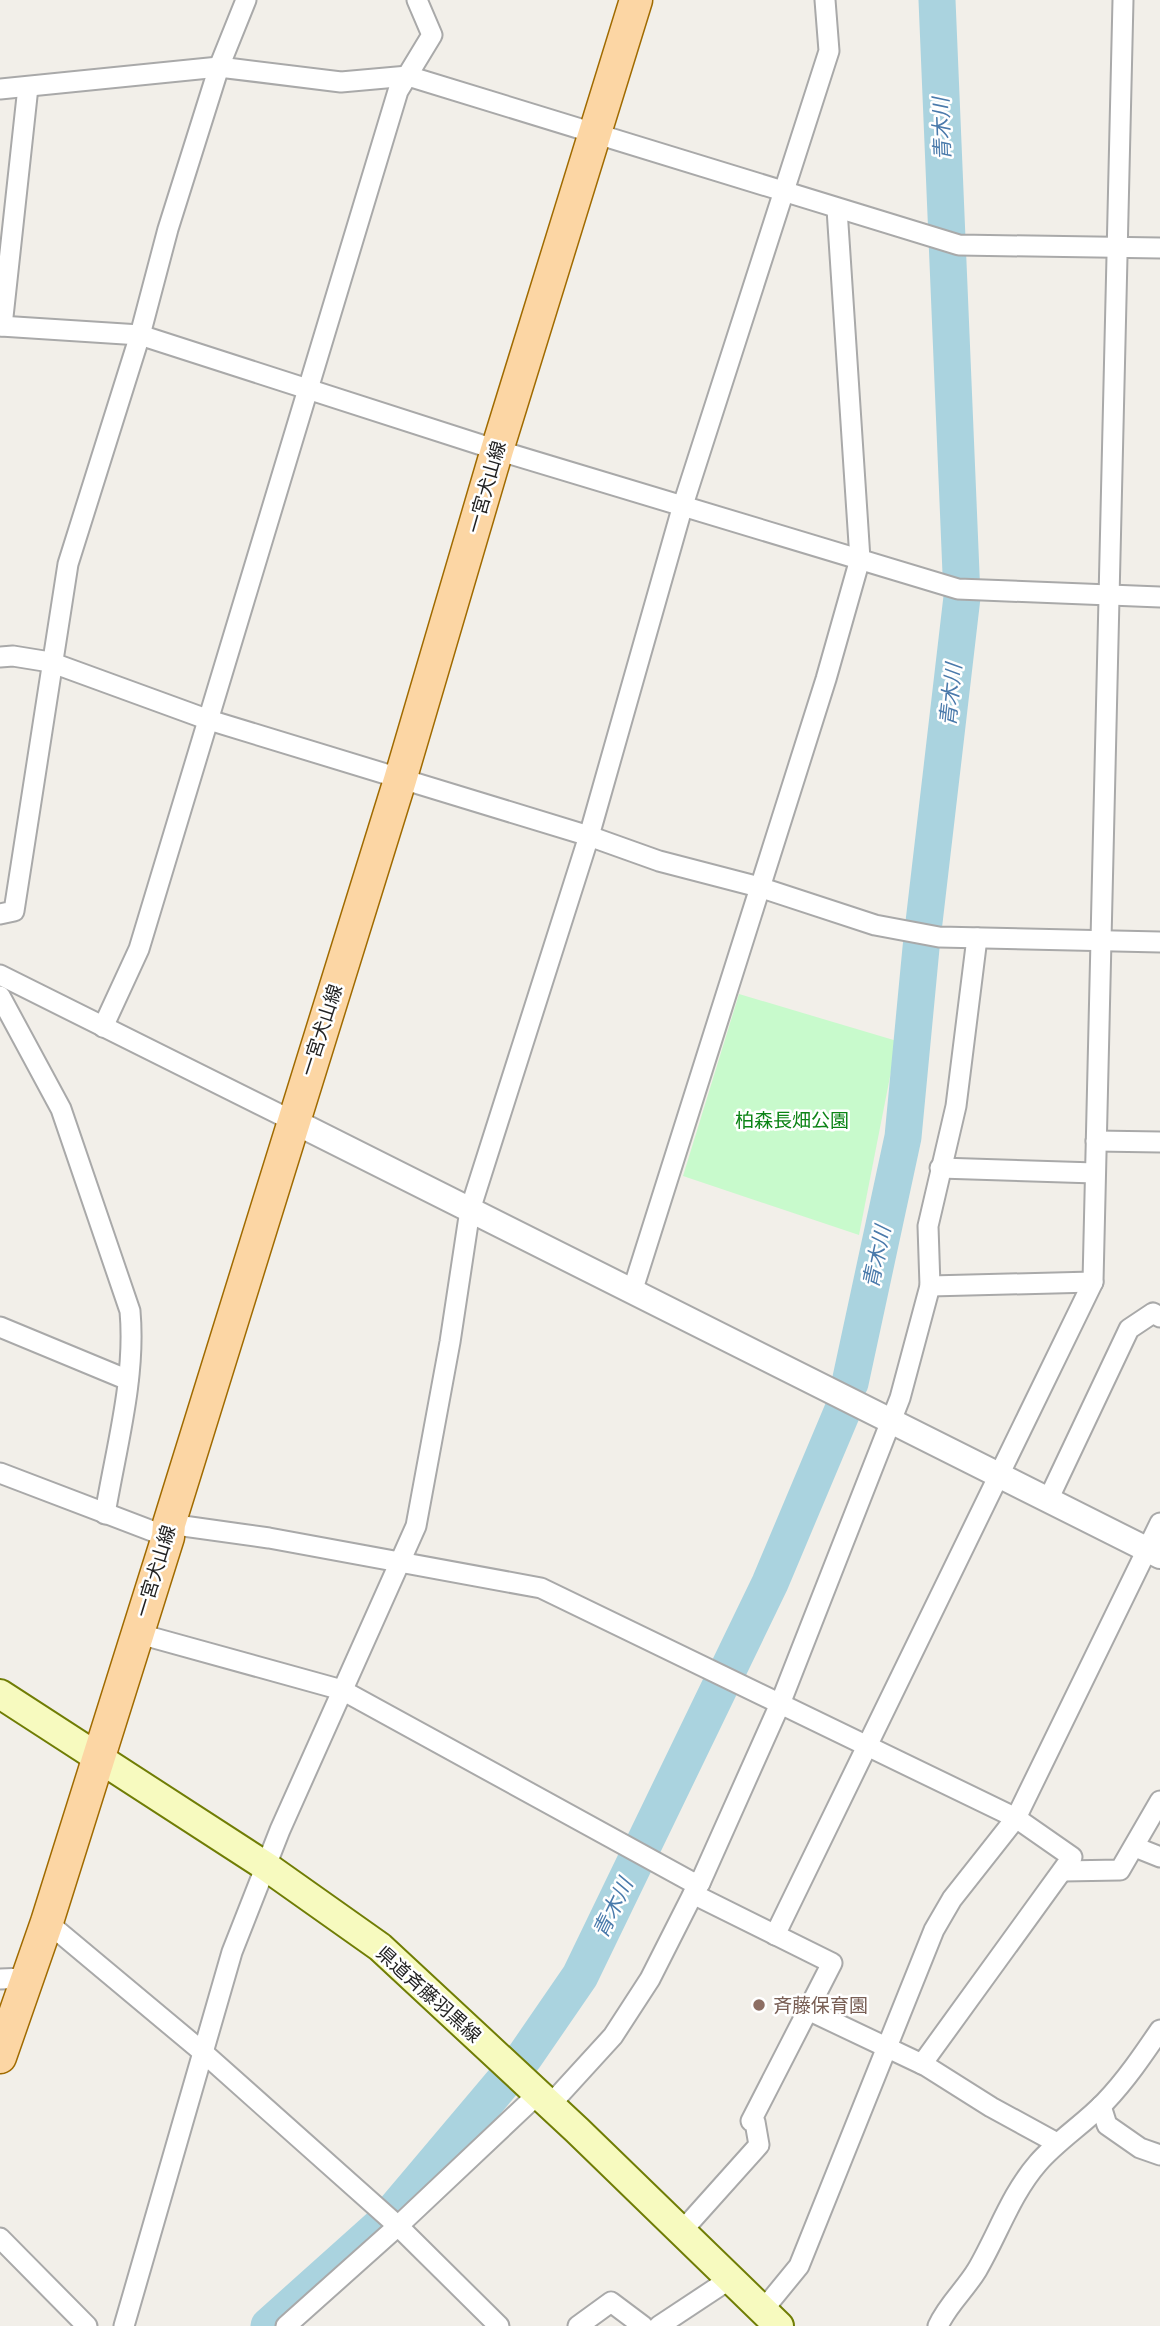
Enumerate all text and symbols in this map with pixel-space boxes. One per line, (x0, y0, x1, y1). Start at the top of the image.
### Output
water label: 青木川 (926, 95, 956, 161)
street label: 一宮犬山線 (460, 438, 512, 536)
water label: 青木川 (933, 660, 967, 728)
street label: 一宮犬山線 (294, 981, 348, 1079)
park label: 柏森長畑公園 (735, 1107, 849, 1133)
water label: 青木川 (856, 1221, 897, 1291)
street label: 一宮犬山線 (129, 1522, 181, 1620)
water label: 青木川 (586, 1871, 639, 1942)
street label: 県道斉藤羽黒線 (371, 1940, 487, 2048)
place label: 斉藤保育園 (773, 1992, 868, 2018)
marker: 斉藤保育園 (751, 1997, 767, 2013)

